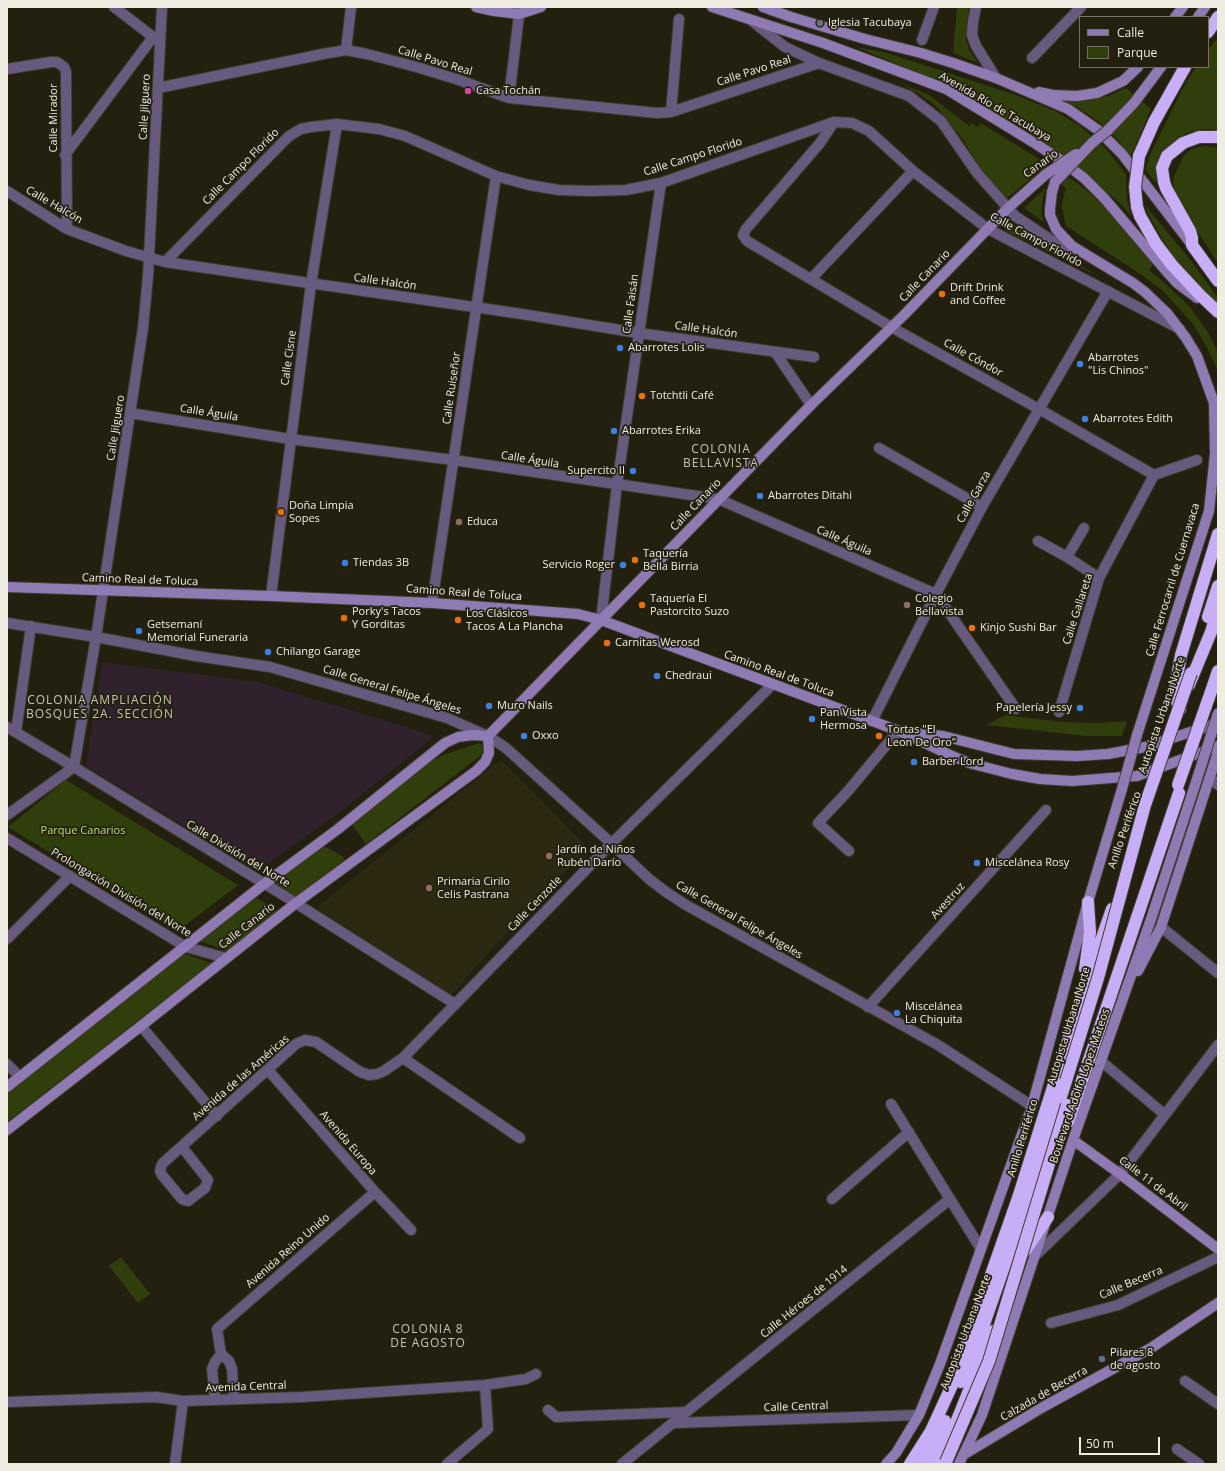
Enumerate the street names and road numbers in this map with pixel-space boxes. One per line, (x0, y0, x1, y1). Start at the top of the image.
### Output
street label: Calle Pavo Real (396, 43, 474, 79)
street label: Calle Pavo Real (715, 53, 793, 89)
street label: Avenida Río de Tacubaya (937, 69, 1053, 145)
street label: Calle Jilguero (137, 74, 153, 140)
street label: Calle Mirador (47, 84, 61, 152)
street label: Calle Campo Florido (200, 126, 282, 208)
street label: Calle Campo Florido (642, 135, 744, 179)
street label: Canario (1021, 147, 1061, 181)
street label: Calle Halcón (23, 183, 85, 227)
street label: Calle Campo Florido (988, 210, 1084, 270)
street label: Calle Canario (897, 247, 953, 305)
street label: Calle Halcón (353, 271, 417, 293)
street label: Calle Faisán (620, 273, 642, 335)
street label: Calle Halcón (674, 319, 738, 341)
street label: Calle Cisne (279, 330, 299, 386)
street label: Calle Cóndor (941, 336, 1005, 380)
street label: Calle Ruiseñor (440, 351, 464, 425)
street label: Calle Jilguero (104, 394, 128, 462)
street label: Calle Águila (179, 402, 239, 424)
street label: Calle Águila (500, 449, 560, 471)
street label: Calle Garza (954, 469, 994, 525)
street label: Calle Canario (668, 476, 724, 534)
street label: Calle Ferrocarril de Cuernavaca (1143, 502, 1203, 658)
street label: Calle Águila (814, 523, 874, 559)
street label: Camino Real de Toluca (82, 571, 198, 589)
street label: Calle Gallareta (1060, 572, 1096, 646)
street label: Camino Real de Toluca (406, 582, 522, 604)
street label: Camino Real de Toluca (722, 648, 836, 700)
street label: Autopista Urbana Norte (1136, 655, 1188, 775)
street label: Calle General Felipe Ángeles (321, 663, 463, 717)
street label: Anillo Periférico (1106, 790, 1144, 870)
street label: Calle División del Norte (184, 818, 292, 890)
street label: Prolongación División del Norte (48, 846, 194, 940)
street label: Calle Cenzotle (505, 873, 565, 935)
street label: Calle General Felipe Ángeles (673, 878, 805, 962)
street label: Avestruz (928, 880, 968, 922)
street label: Calle Canario (216, 900, 278, 952)
street label: Autopista Urbana Norte (1045, 966, 1093, 1086)
street label: Boulevard Adolfo López Mateos (1047, 1007, 1113, 1165)
street label: Avenida de las Américas (190, 1032, 292, 1124)
street label: Anillo Periférico (1005, 1098, 1041, 1178)
street label: Avenida Europa (317, 1108, 379, 1178)
street label: Calle 11 de Abril (1116, 1154, 1190, 1214)
street label: Avenida Reino Unido (243, 1211, 333, 1291)
street label: Calle Héroes de 1914 (758, 1263, 850, 1341)
street label: Calle Becerra (1097, 1264, 1165, 1302)
street label: Autopista Urbana Norte (938, 1272, 994, 1392)
street label: Calzada de Becerra (998, 1364, 1090, 1424)
street label: Avenida Central (205, 1379, 287, 1395)
street label: Calle Central (763, 1399, 829, 1415)

